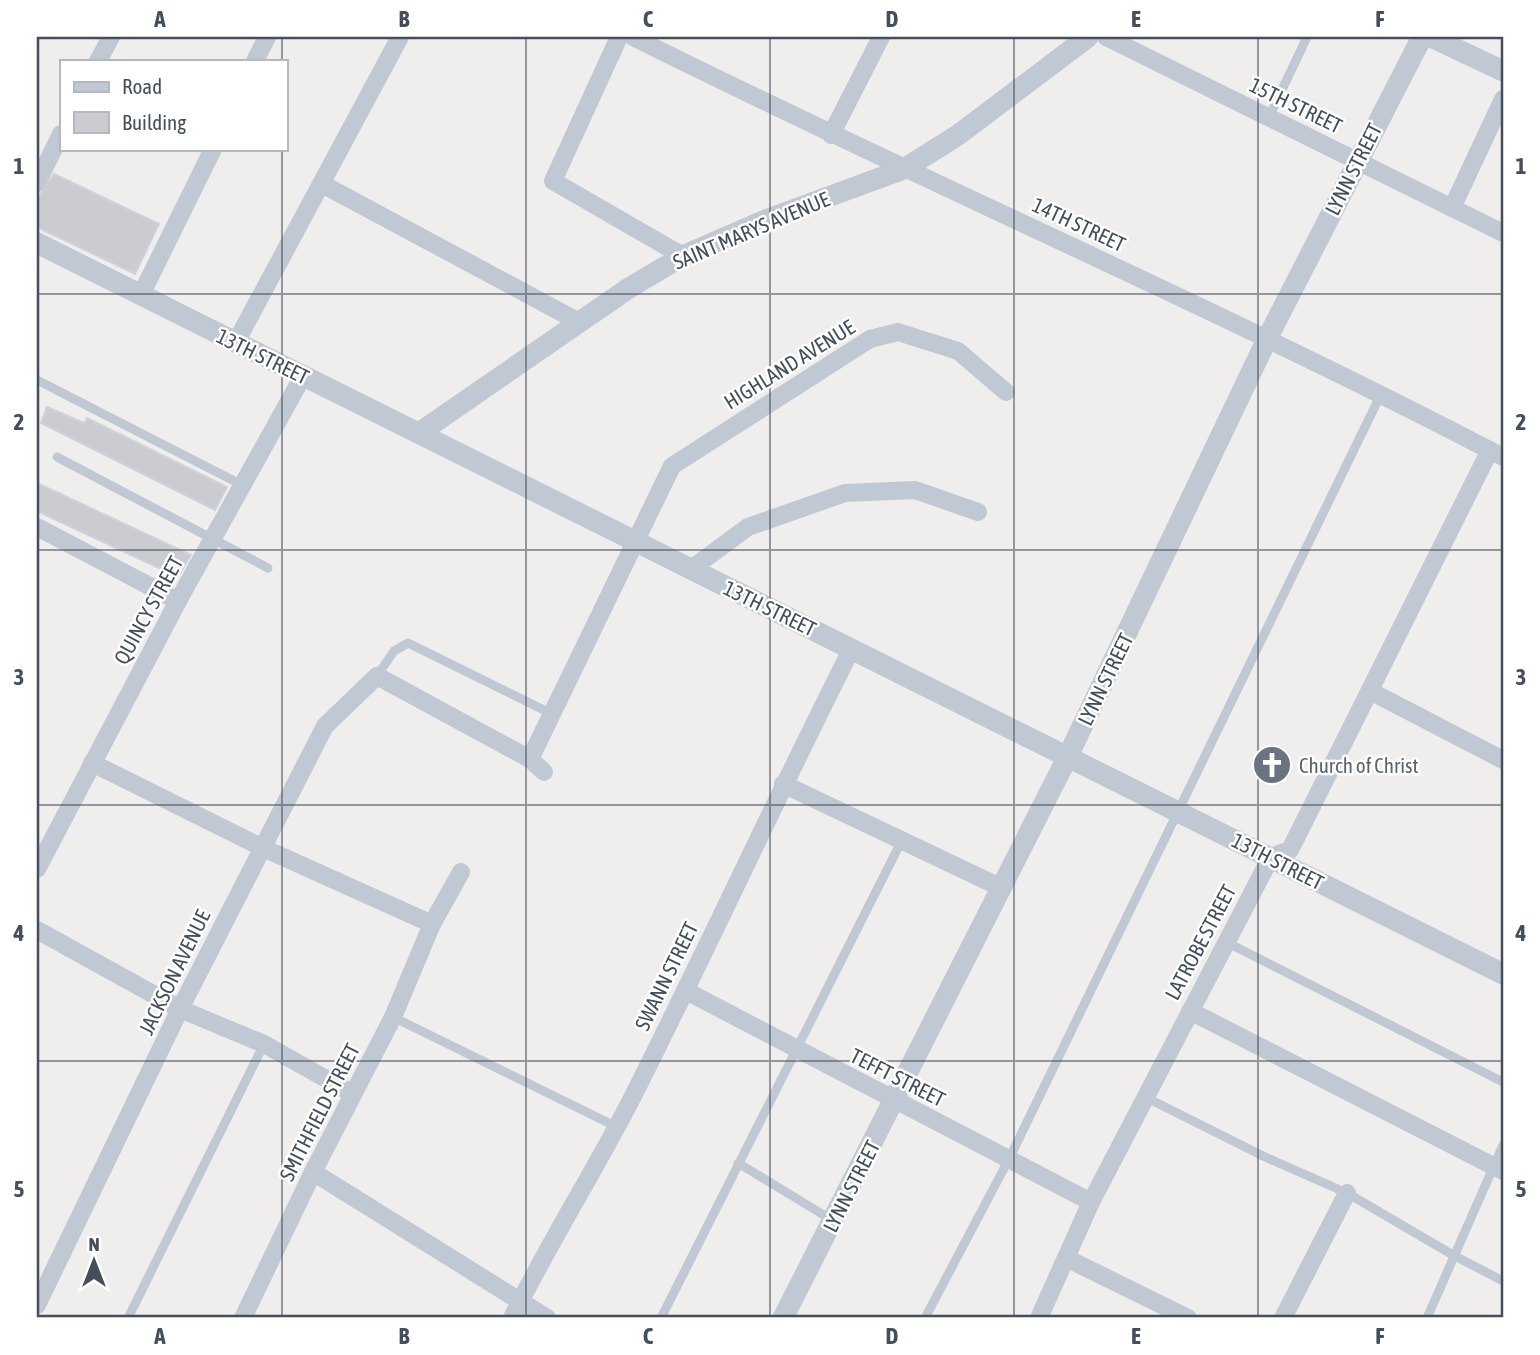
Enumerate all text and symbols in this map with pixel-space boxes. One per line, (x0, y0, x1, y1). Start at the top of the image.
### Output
text: A (153, 6, 166, 32)
text: B (399, 6, 410, 32)
text: C (643, 6, 654, 32)
text: D (886, 6, 899, 32)
text: E (1131, 6, 1141, 32)
text: F (1375, 6, 1385, 32)
legend (60, 60, 287, 150)
street label: 15TH STREET (1246, 72, 1346, 138)
text: Road (122, 74, 162, 98)
text: Building (122, 110, 186, 134)
street label: LYNN STREET (1320, 119, 1386, 219)
text: 1 (14, 153, 25, 179)
text: 1 (1516, 153, 1527, 179)
street label: SAINT MARYS AVENUE (669, 186, 833, 274)
street label: 14TH STREET (1029, 192, 1129, 256)
street label: HIGHLAND AVENUE (719, 314, 859, 414)
street label: 13TH STREET (213, 323, 313, 389)
text: 2 (14, 409, 24, 435)
text: 2 (1516, 409, 1526, 435)
street label: QUINCY STREET (108, 552, 188, 668)
street label: 13TH STREET (720, 575, 820, 641)
street label: LYNN STREET (1072, 629, 1138, 729)
text: 3 (14, 664, 24, 690)
text: 3 (1516, 664, 1526, 690)
church icon: Church of Christ (1251, 744, 1293, 786)
place label: Church of Christ (1299, 753, 1418, 777)
street label: 13TH STREET (1228, 828, 1328, 894)
street label: LATROBE STREET (1160, 880, 1240, 1004)
street label: JACKSON AVENUE (133, 906, 215, 1038)
street label: SWANN STREET (630, 918, 702, 1034)
text: 4 (13, 920, 25, 946)
text: 4 (1515, 920, 1527, 946)
street label: SMITHFIELD STREET (274, 1039, 364, 1185)
street label: TEFFT STREET (847, 1043, 949, 1111)
street label: LYNN STREET (818, 1136, 884, 1236)
text: 5 (14, 1176, 25, 1202)
text: 5 (1516, 1176, 1527, 1202)
north arrow (60, 1226, 130, 1296)
text: N (88, 1233, 100, 1255)
text: A (153, 1323, 166, 1349)
text: B (399, 1323, 410, 1349)
text: C (643, 1323, 654, 1349)
text: D (886, 1323, 899, 1349)
text: E (1131, 1323, 1141, 1349)
text: F (1375, 1323, 1385, 1349)

